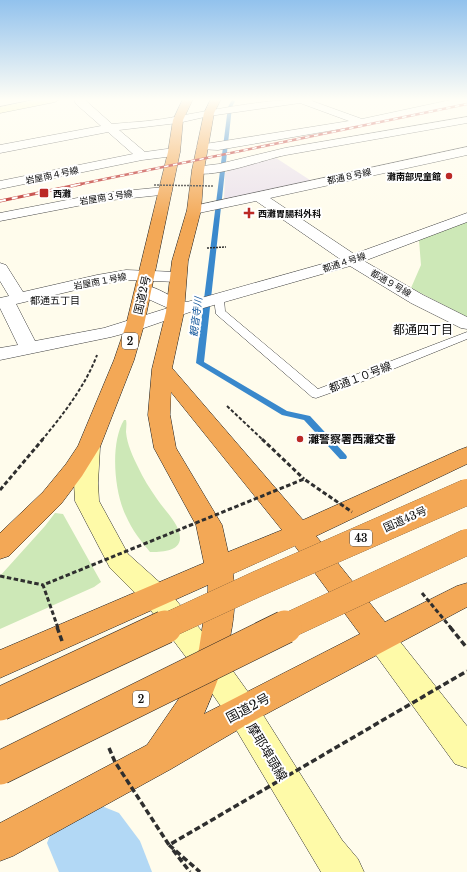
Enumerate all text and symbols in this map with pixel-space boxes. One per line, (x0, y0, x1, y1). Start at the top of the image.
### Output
street label: 岩屋南４号線 (24, 164, 81, 186)
street label: 都通８号線 (326, 166, 373, 186)
place label: 灘南部児童館 (387, 171, 441, 182)
marker: 灘南部児童館 (444, 171, 454, 181)
marker: 西灘 (38, 187, 50, 199)
street label: 岩屋南３号線 (78, 187, 135, 207)
place label: 西灘 (53, 188, 71, 199)
marker: 西灘胃腸科外科 (243, 207, 255, 219)
place label: 西灘胃腸科外科 (258, 208, 321, 219)
street label: 都通４号線 (321, 250, 368, 274)
street label: 都通９号線 (369, 267, 414, 300)
street label: 岩屋南１号線 (72, 270, 129, 292)
street label: 国道2号 (131, 274, 153, 316)
district label: 都通五丁目 (30, 294, 80, 307)
water label: 観音寺川 (187, 295, 205, 338)
district label: 都通四丁目 (393, 322, 453, 337)
road number: 2 (122, 333, 138, 349)
street label: 都通１０号線 (327, 359, 393, 395)
place label: 灘警察署西灘交番 (308, 432, 396, 446)
marker: 灘警察署西灘交番 (295, 434, 305, 444)
street label: 国道43号 (381, 503, 429, 535)
road number: 43 (350, 530, 372, 546)
street label: 国道2号 (223, 689, 273, 727)
road number: 2 (133, 691, 149, 707)
street label: 摩耶埠頭線 (243, 720, 291, 784)

